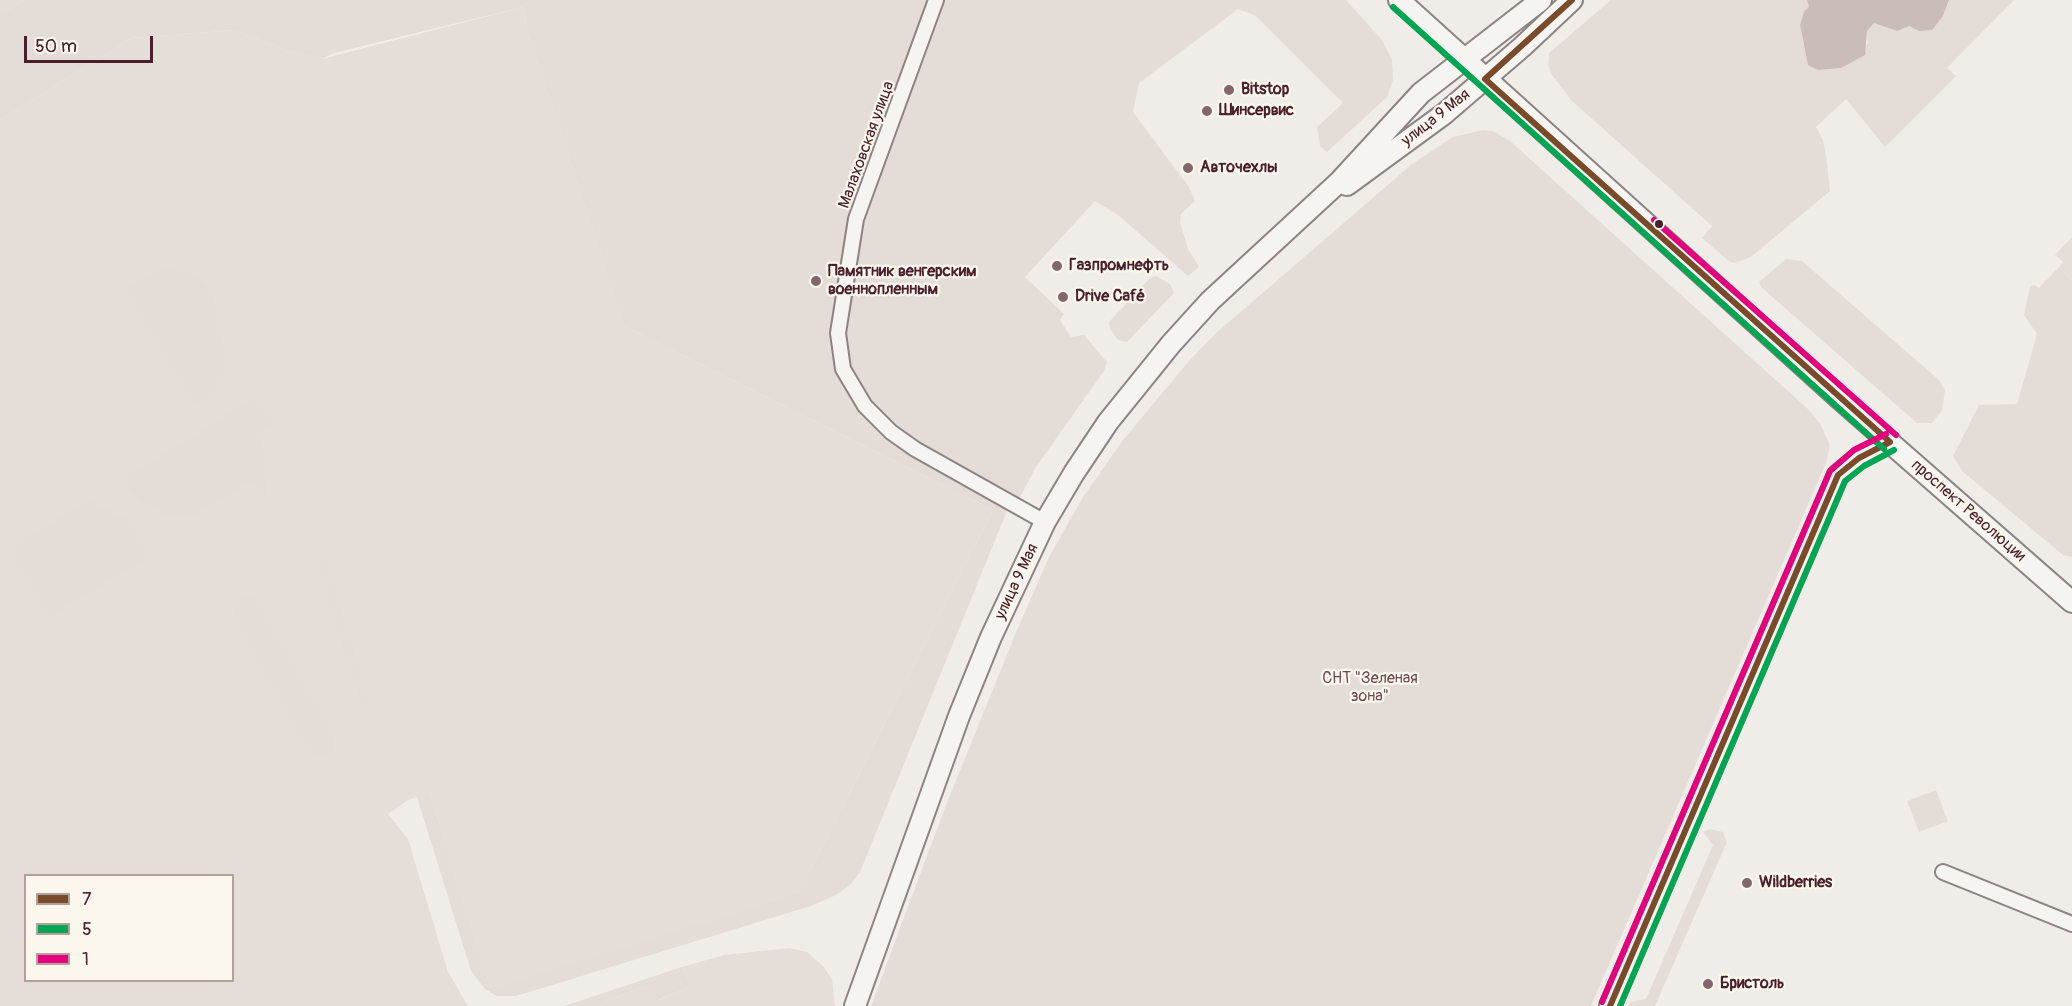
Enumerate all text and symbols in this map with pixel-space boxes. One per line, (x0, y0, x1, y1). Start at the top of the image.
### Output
scale bar (27, 24, 156, 62)
text: 50 m (35, 35, 77, 58)
street label: Малаховская улица (835, 79, 899, 211)
place label: Bitstop (1241, 80, 1289, 100)
marker: Bitstop (1222, 83, 1236, 97)
street label: улица 9 Мая (1398, 85, 1474, 151)
place label: Шинсервис (1219, 101, 1294, 121)
marker: Шинсервис (1200, 104, 1214, 118)
place label: Авточехлы (1200, 158, 1278, 178)
marker: Авточехлы (1181, 161, 1195, 175)
unlabelled marker (1653, 218, 1665, 230)
place label: Газпромнефть (1069, 256, 1169, 276)
marker: Газпромнефть (1050, 259, 1064, 273)
place label: Памятник венгерским военнопленным (828, 262, 977, 300)
marker: Памятник венгерским военнопленным (809, 274, 823, 288)
place label: Drive Café (1075, 287, 1145, 307)
marker: Drive Café (1056, 290, 1070, 304)
street label: проспект Революции (1907, 456, 2029, 566)
street label: улица 9 Мая (991, 541, 1043, 623)
park label: СНТ "Зеленая зона" (1322, 669, 1418, 707)
place label: Wildberries (1759, 873, 1832, 893)
legend (24, 874, 234, 982)
marker: Wildberries (1740, 876, 1754, 890)
text: 7 (82, 888, 92, 911)
text: 5 (82, 918, 92, 941)
text: 1 (82, 948, 89, 971)
place label: Бристоль (1720, 974, 1784, 994)
marker: Бристоль (1701, 977, 1715, 991)

